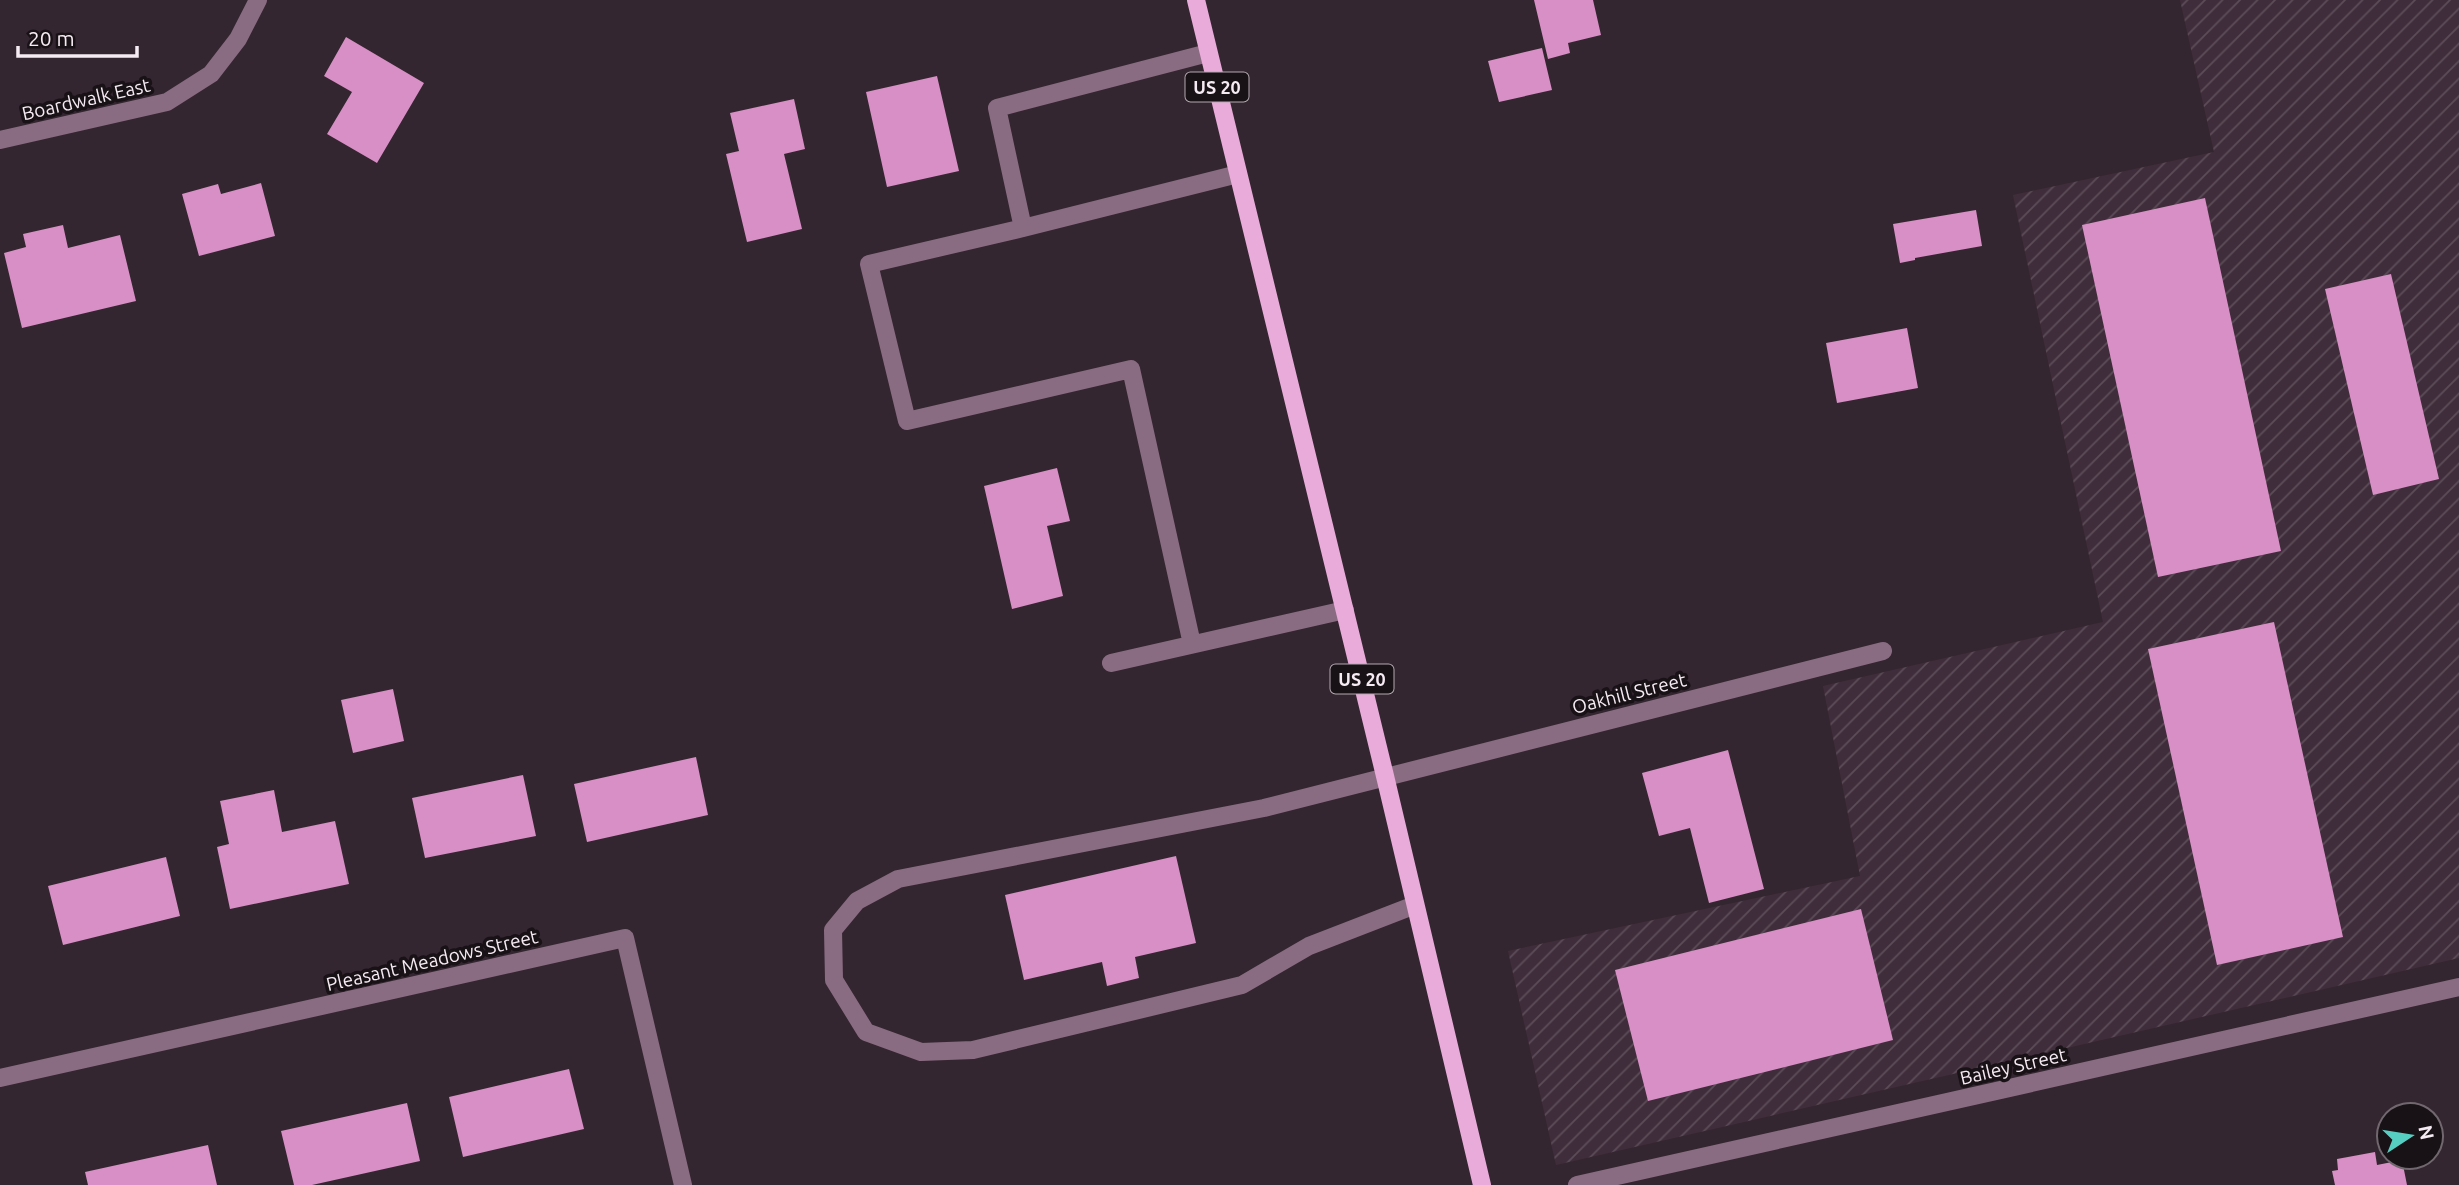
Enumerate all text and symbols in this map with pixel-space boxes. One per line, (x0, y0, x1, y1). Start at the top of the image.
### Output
scale bar (18, 14, 136, 58)
text: 20 m (28, 26, 75, 50)
road number: US 20 (1186, 72, 1248, 102)
street label: Boardwalk East (20, 73, 153, 124)
road number: US 20 (1330, 664, 1394, 694)
street label: Oakhill Street (1570, 668, 1689, 718)
street label: Pleasant Meadows Street (324, 925, 541, 995)
street label: Bailey Street (1958, 1043, 2069, 1089)
north arrow (2375, 1101, 2445, 1171)
text: N (2414, 1123, 2439, 1142)

